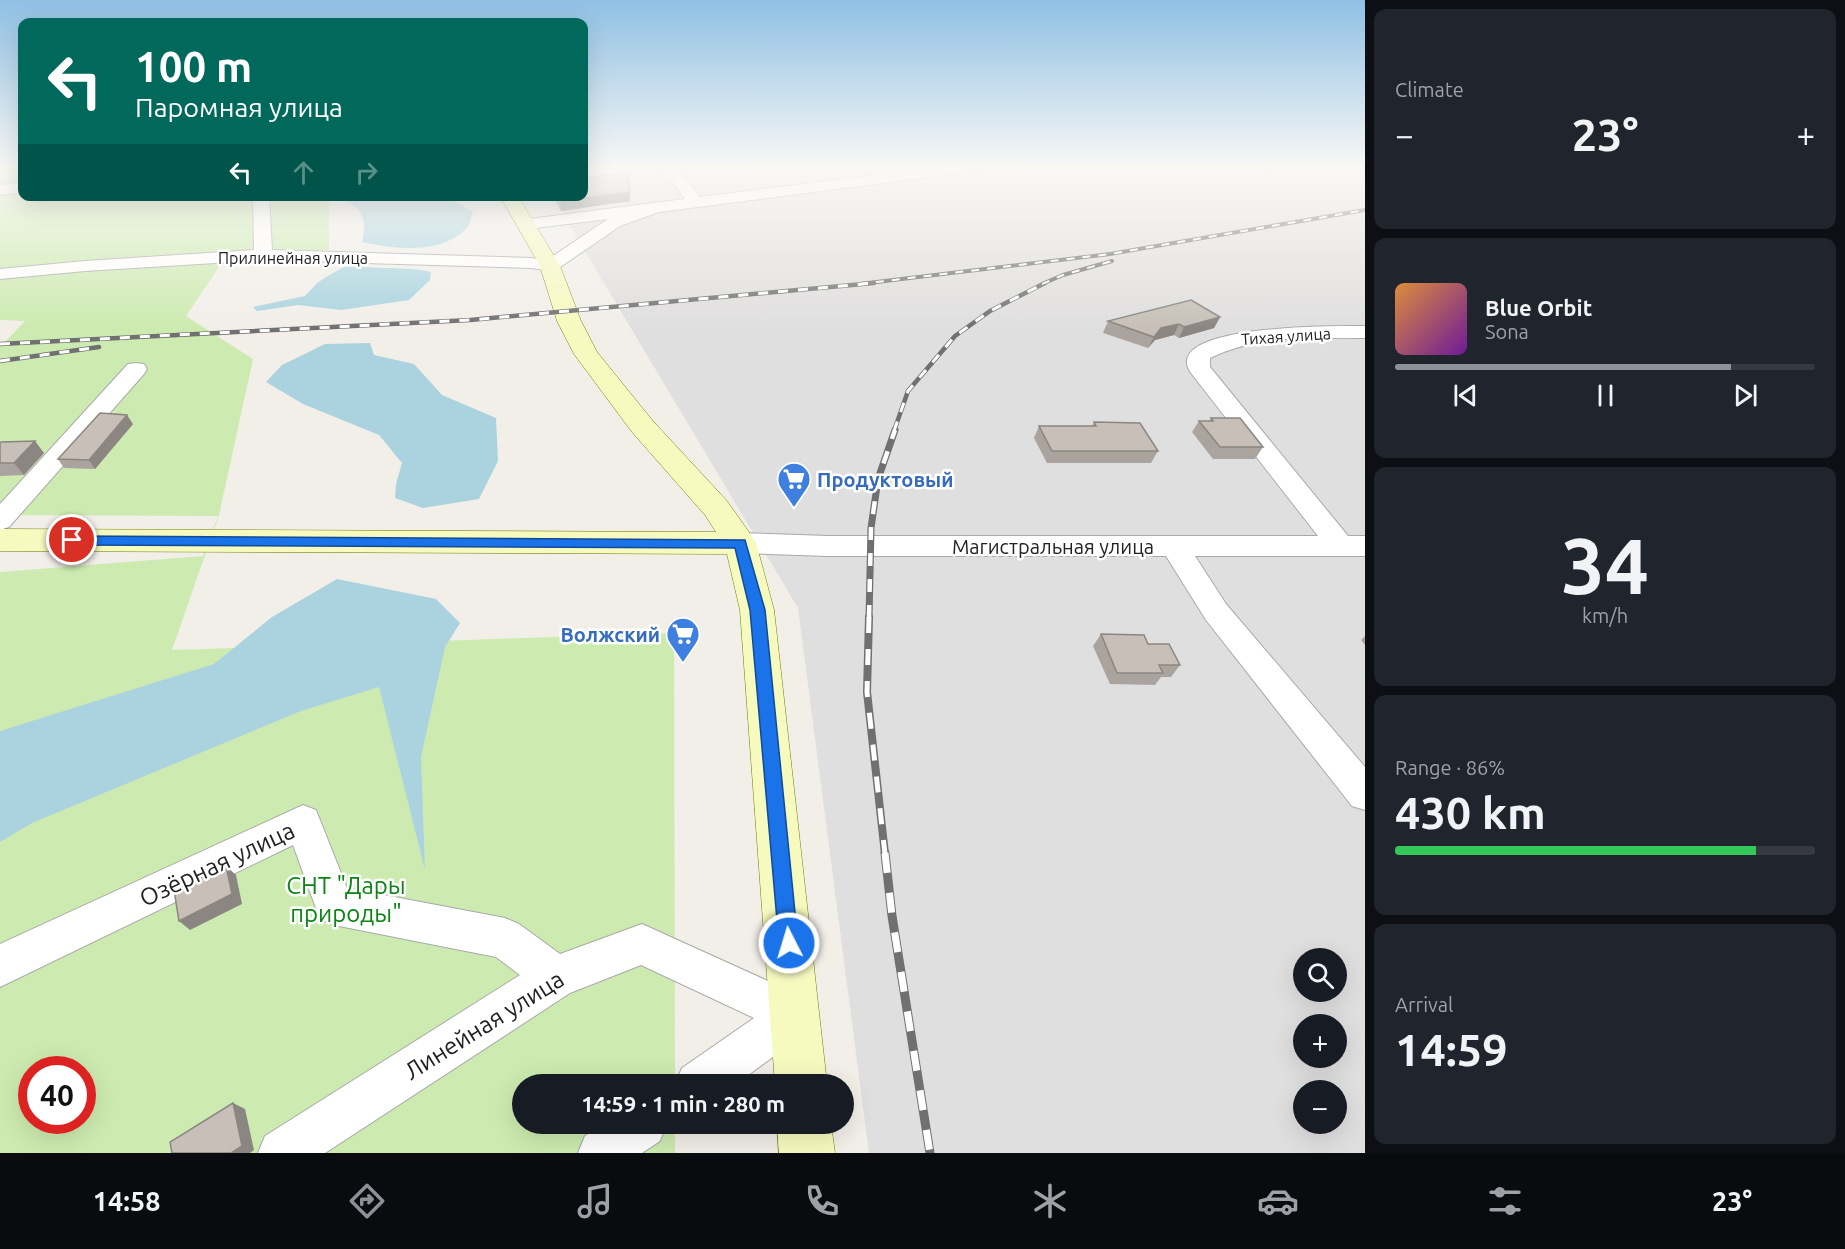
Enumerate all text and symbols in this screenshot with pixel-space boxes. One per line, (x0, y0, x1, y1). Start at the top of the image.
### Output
icon: left (36, 42, 114, 120)
text: 100 m (135, 43, 252, 90)
text: Climate (1395, 78, 1464, 101)
text: Паромная улица (135, 92, 343, 122)
text: 23° (1572, 109, 1638, 160)
text: − (1395, 116, 1414, 153)
text: + (1796, 116, 1815, 153)
icon: left (224, 156, 257, 189)
icon: ahead (287, 156, 320, 189)
icon: right (350, 156, 383, 189)
street label: Прилинейная улица (218, 249, 368, 267)
text: Blue Orbit (1485, 295, 1592, 320)
text: Sona (1485, 320, 1529, 343)
street label: Тихая улица (1241, 324, 1331, 348)
icon: previous (1449, 379, 1482, 412)
icon: pause (1589, 379, 1622, 412)
icon: next (1729, 379, 1762, 412)
supermarket icon: Продуктовый (776, 461, 812, 508)
place label: Продуктовый (817, 468, 953, 491)
pin (46, 514, 97, 565)
text: 34 (1561, 521, 1649, 609)
icon: arrive (55, 523, 88, 556)
street label: Магистральная улица (952, 535, 1154, 558)
text: km/h (1582, 604, 1628, 627)
supermarket icon: Волжский (665, 616, 701, 663)
place label: Волжский (561, 623, 660, 646)
text: Range · 86% (1395, 756, 1505, 779)
text: 430 km (1395, 787, 1546, 838)
street label: Озёрная улица (135, 816, 299, 912)
park label: СНТ "Дары природы" (286, 872, 406, 927)
position arrow (757, 911, 821, 975)
map controls (1293, 948, 1347, 1134)
button: search (1293, 948, 1347, 1002)
street label: Линейная улица (399, 965, 569, 1085)
text: Arrival (1395, 993, 1453, 1016)
button: + (1293, 1014, 1347, 1068)
text: 14:59 (1395, 1024, 1508, 1075)
speed limit sign: 40 (18, 1056, 96, 1134)
button: − (1293, 1080, 1347, 1134)
text: 14:59 · 1 min · 280 m (581, 1091, 785, 1116)
icon: directions (346, 1180, 388, 1222)
icon: music (574, 1180, 616, 1222)
icon: phone (801, 1180, 843, 1222)
icon: climate (1029, 1180, 1071, 1222)
icon: car (1257, 1180, 1299, 1222)
icon: filters (1484, 1180, 1526, 1222)
text: 14:58 (93, 1186, 160, 1216)
text: 23° (1712, 1186, 1752, 1216)

